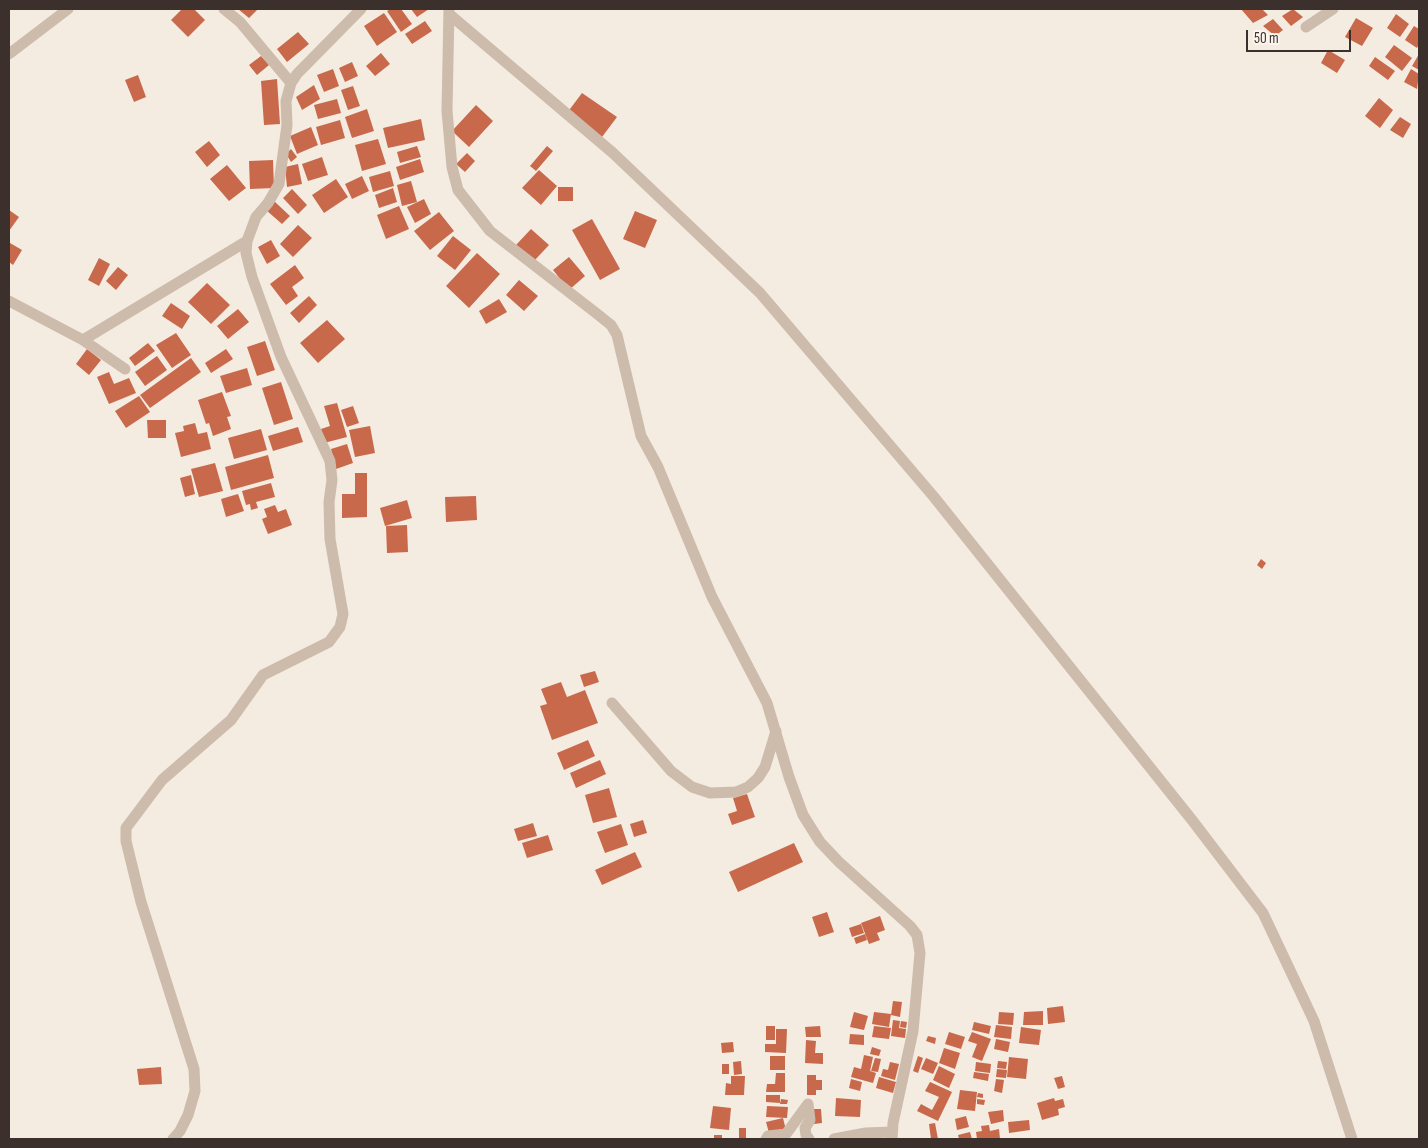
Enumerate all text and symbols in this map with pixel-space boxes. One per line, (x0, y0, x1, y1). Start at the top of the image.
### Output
scale bar (1248, 20, 1353, 52)
text: 50 m (1254, 29, 1279, 48)

